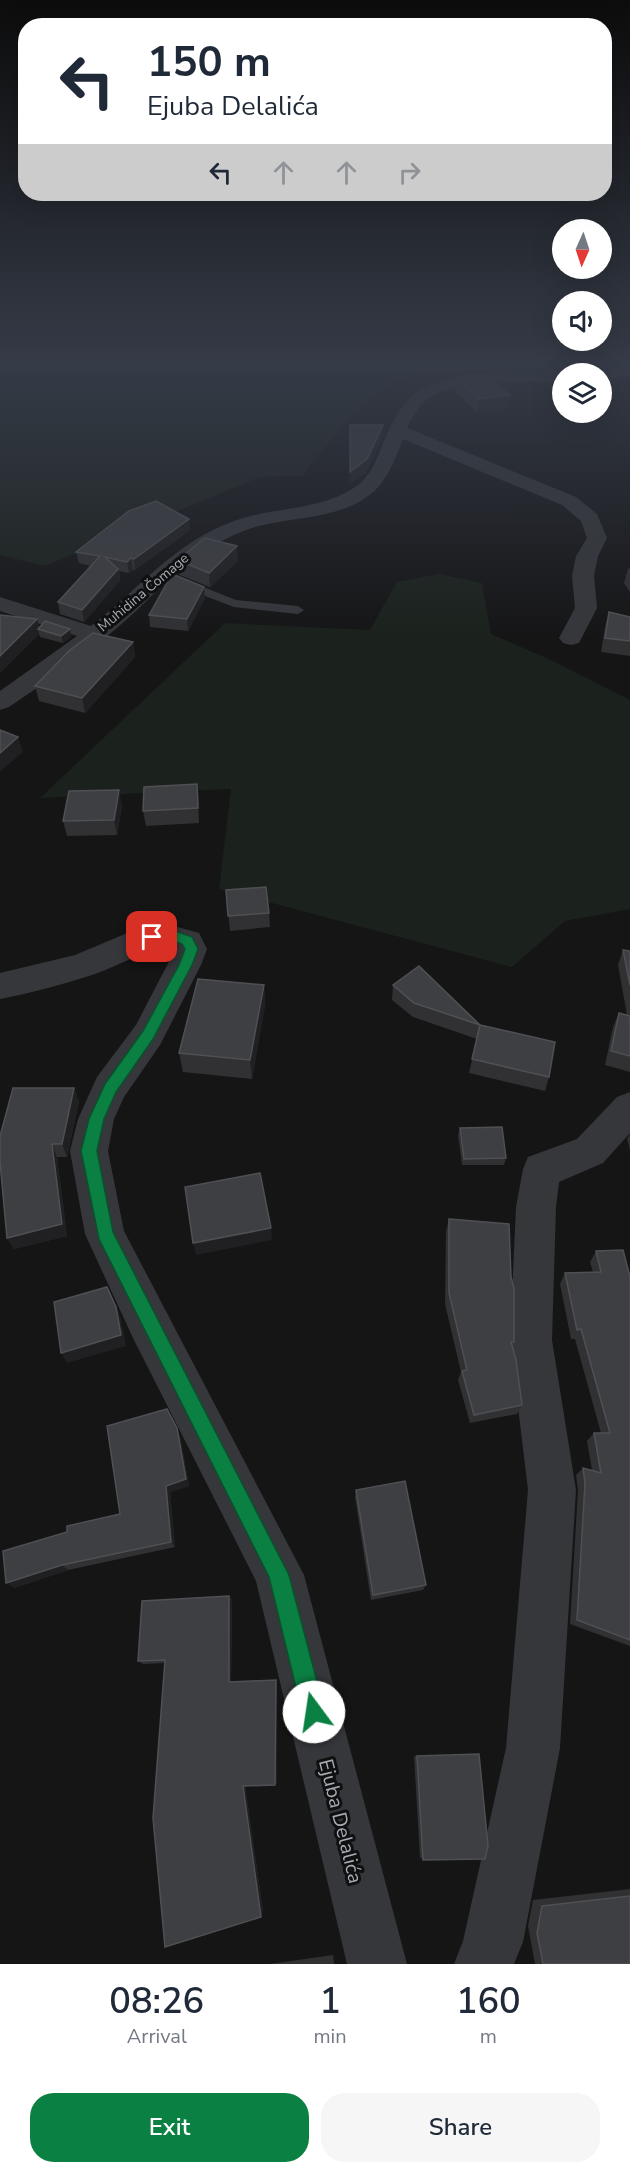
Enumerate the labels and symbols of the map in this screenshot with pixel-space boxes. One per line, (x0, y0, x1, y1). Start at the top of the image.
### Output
north arrow (552, 219, 612, 279)
street label: Muhidina Čomage (94, 549, 193, 636)
pin (126, 911, 177, 962)
position arrow (282, 1680, 346, 1744)
street label: Ejuba Delalića (312, 1756, 369, 1886)

